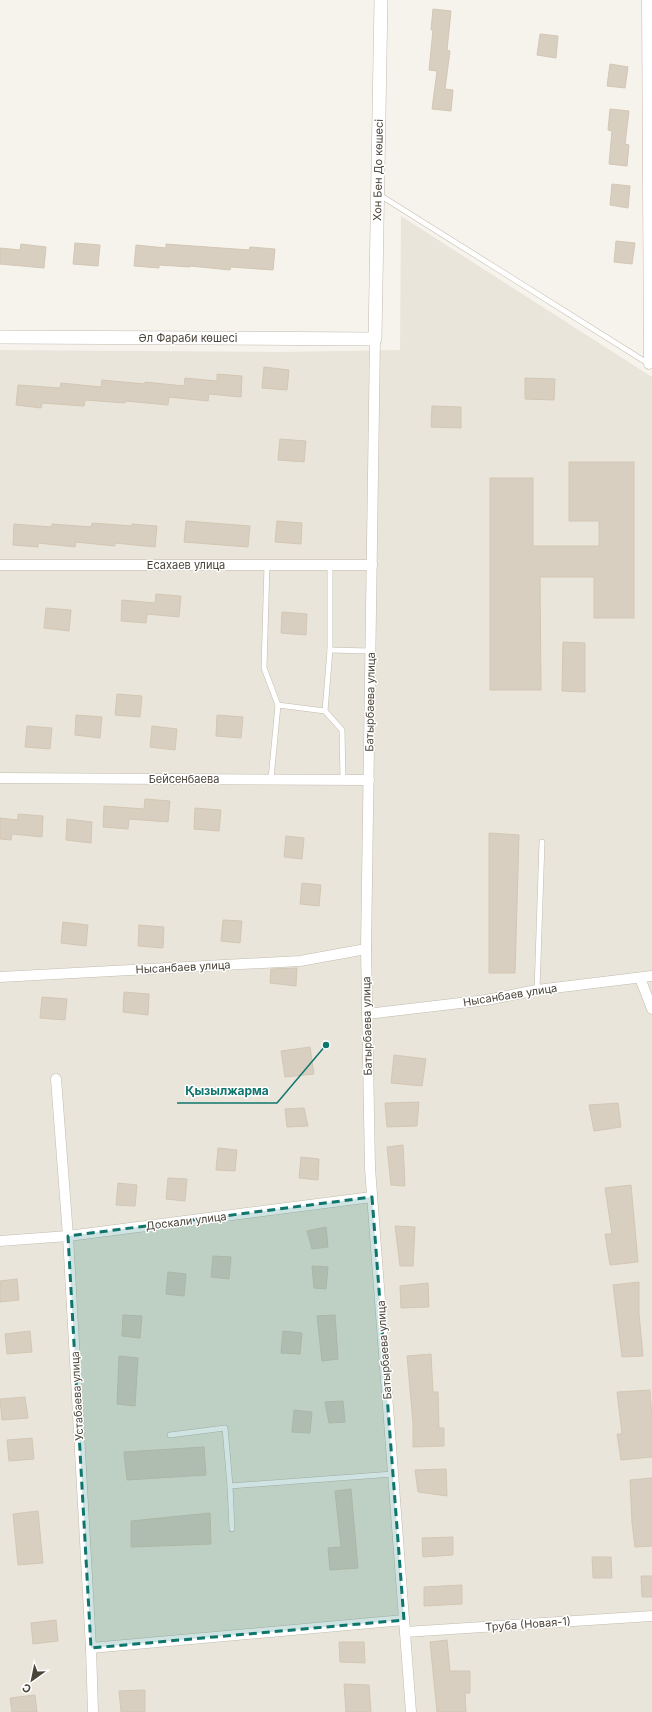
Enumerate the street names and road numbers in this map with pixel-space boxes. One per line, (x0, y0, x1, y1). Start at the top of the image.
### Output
street label: Хон Бен До көшесі (370, 119, 386, 221)
street label: Әл Фараби көшесі (139, 331, 237, 345)
street label: Есахаев улица (147, 558, 225, 572)
street label: Батырбаева улица (362, 652, 378, 752)
street label: Бейсенбаева (149, 772, 219, 786)
street label: Нысанбаев улица (135, 958, 231, 976)
street label: Батырбаева улица (359, 976, 375, 1076)
street label: Нысанбаев улица (462, 981, 558, 1009)
street label: Доскали улица (145, 1209, 227, 1233)
street label: Батырбаева улица (374, 1300, 394, 1400)
street label: Устабаева улица (68, 1351, 86, 1441)
street label: Труба (Новая-1) (485, 1614, 571, 1634)

